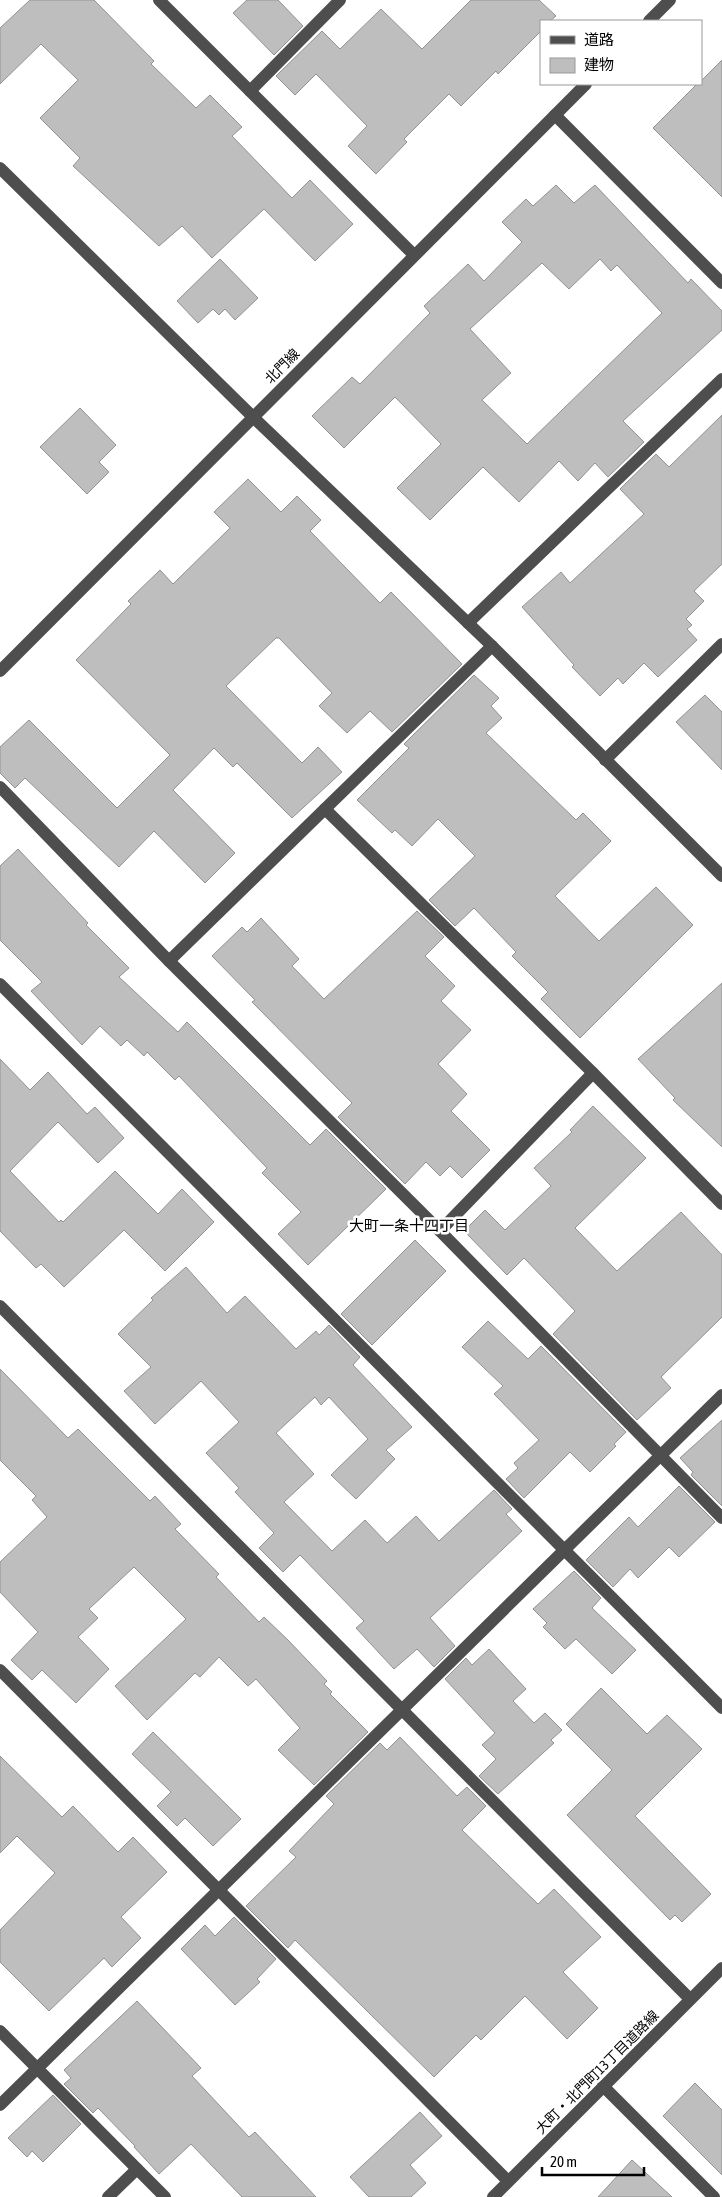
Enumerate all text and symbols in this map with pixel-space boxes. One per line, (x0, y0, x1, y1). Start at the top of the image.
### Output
legend (540, 20, 702, 85)
text: 道路 (584, 31, 614, 48)
text: 建物 (584, 56, 614, 73)
street label: 北門線 (261, 345, 303, 387)
district label: 大町一条十四丁目 (349, 1217, 469, 1234)
street label: 大町・北門町13丁目道路線 (532, 2007, 662, 2137)
scale bar (542, 2144, 644, 2176)
text: 20 m (550, 2153, 577, 2170)

